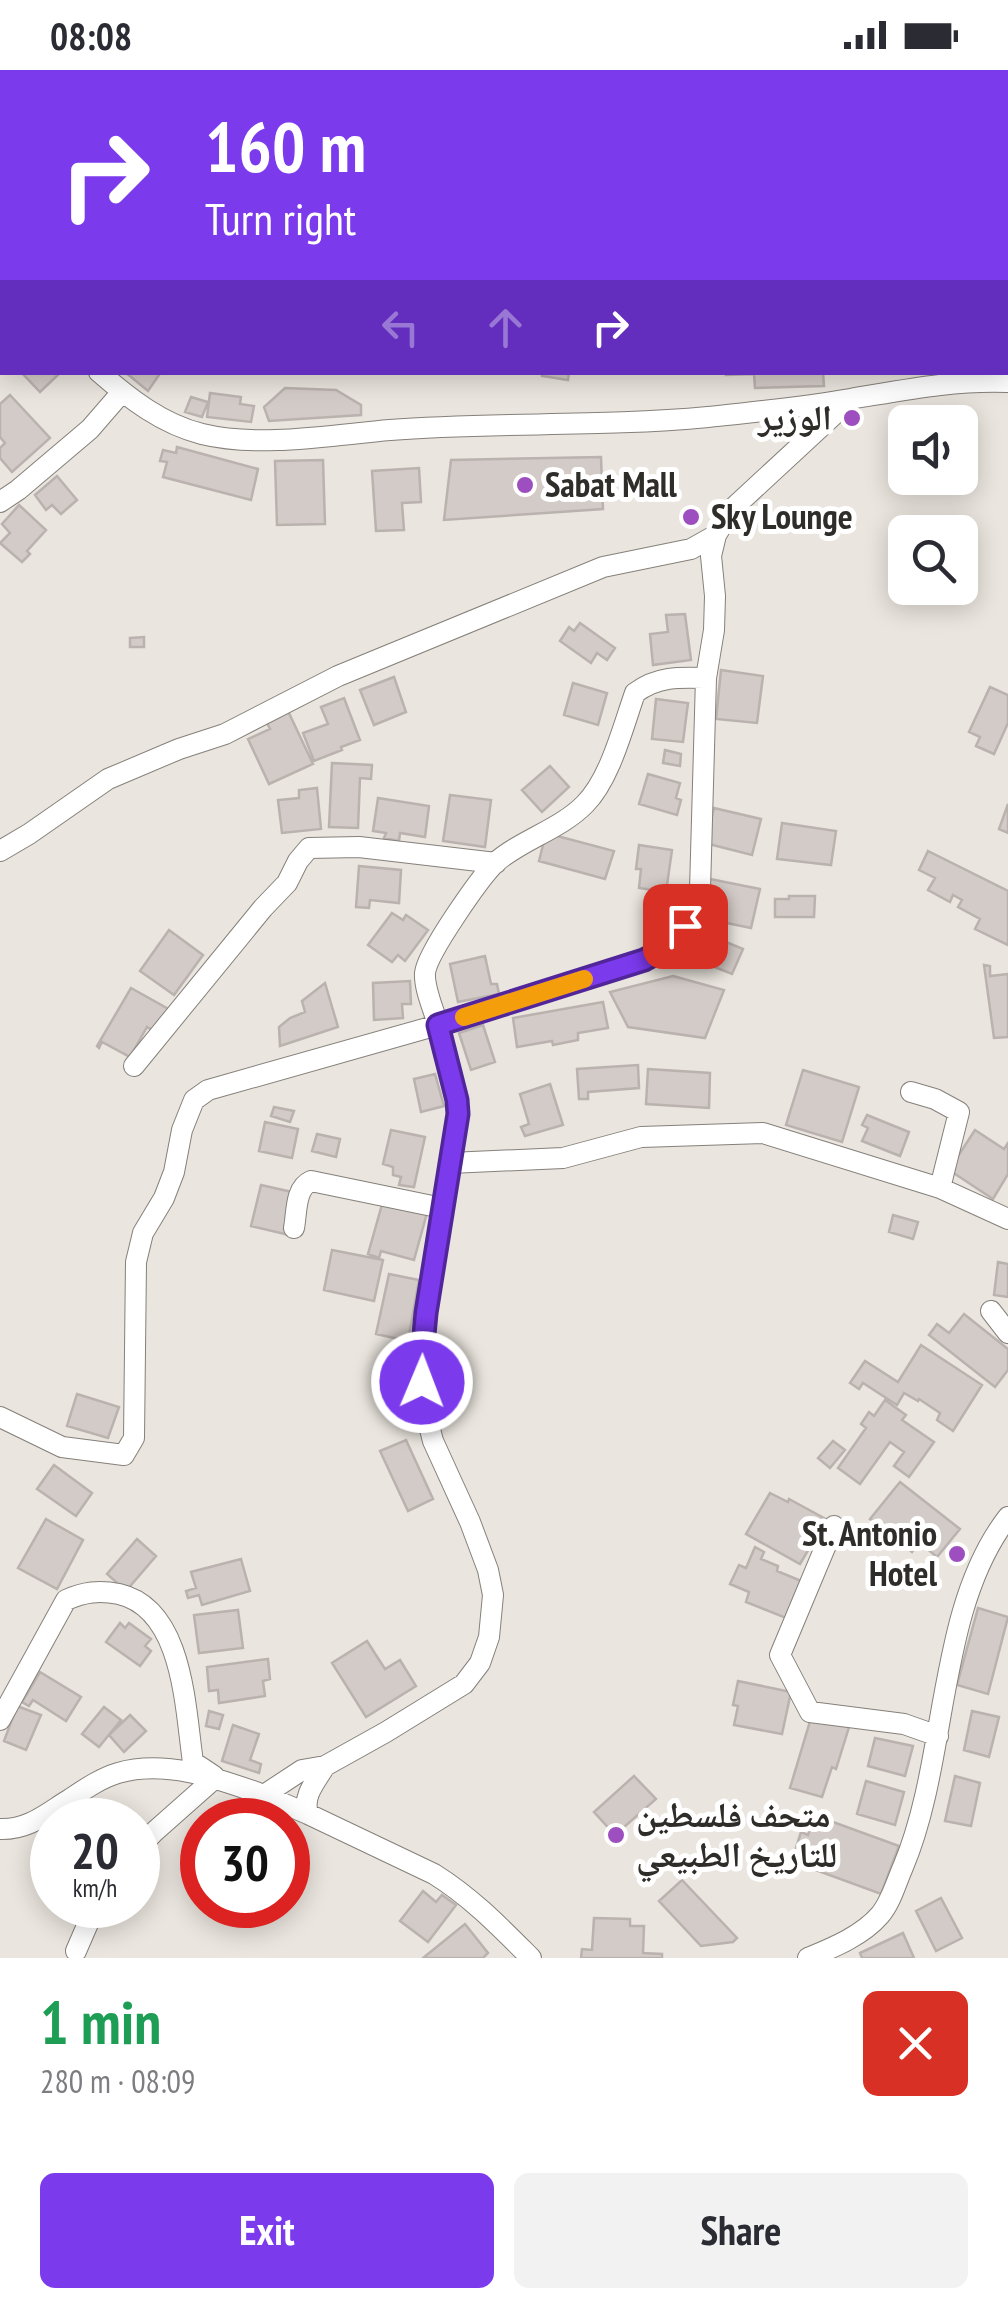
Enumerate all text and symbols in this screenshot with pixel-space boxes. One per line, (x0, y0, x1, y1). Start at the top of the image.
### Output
text: 08:08 (50, 11, 132, 60)
text: 160 m (205, 101, 366, 191)
icon: right (40, 110, 170, 240)
text: Turn right (205, 189, 356, 247)
icon: left (373, 300, 428, 355)
icon: ahead (478, 300, 533, 355)
icon: right (583, 300, 638, 355)
place label: الوزير (756, 394, 832, 440)
map controls (888, 405, 978, 605)
button: sound (888, 405, 978, 495)
marker: الوزير (841, 407, 863, 429)
place label: Sabat Mall (545, 461, 677, 507)
marker: Sabat Mall (514, 474, 536, 496)
place label: Sky Lounge (711, 493, 853, 539)
marker: Sky Lounge (680, 506, 702, 528)
button: search (888, 515, 978, 605)
pin (643, 884, 728, 969)
icon: arrive (658, 899, 713, 954)
position arrow (370, 1330, 474, 1434)
place label: St. Antonio Hotel (802, 1510, 937, 1596)
marker: St. Antonio Hotel (946, 1543, 968, 1565)
place label: متحف فلسطين للتاريخ الطبيعي (636, 1791, 837, 1883)
speed limit sign: 30 (180, 1798, 310, 1928)
text: 20 (71, 1818, 119, 1883)
marker: متحف فلسطين للتاريخ الطبيعي (605, 1824, 627, 1846)
text: km/h (73, 1872, 117, 1904)
text: 1 min (40, 1983, 161, 2061)
button: close (863, 1991, 968, 2096)
text: 280 m · 08:09 (40, 2060, 195, 2102)
button: Exit (40, 2173, 494, 2288)
button: Share (514, 2173, 968, 2288)

